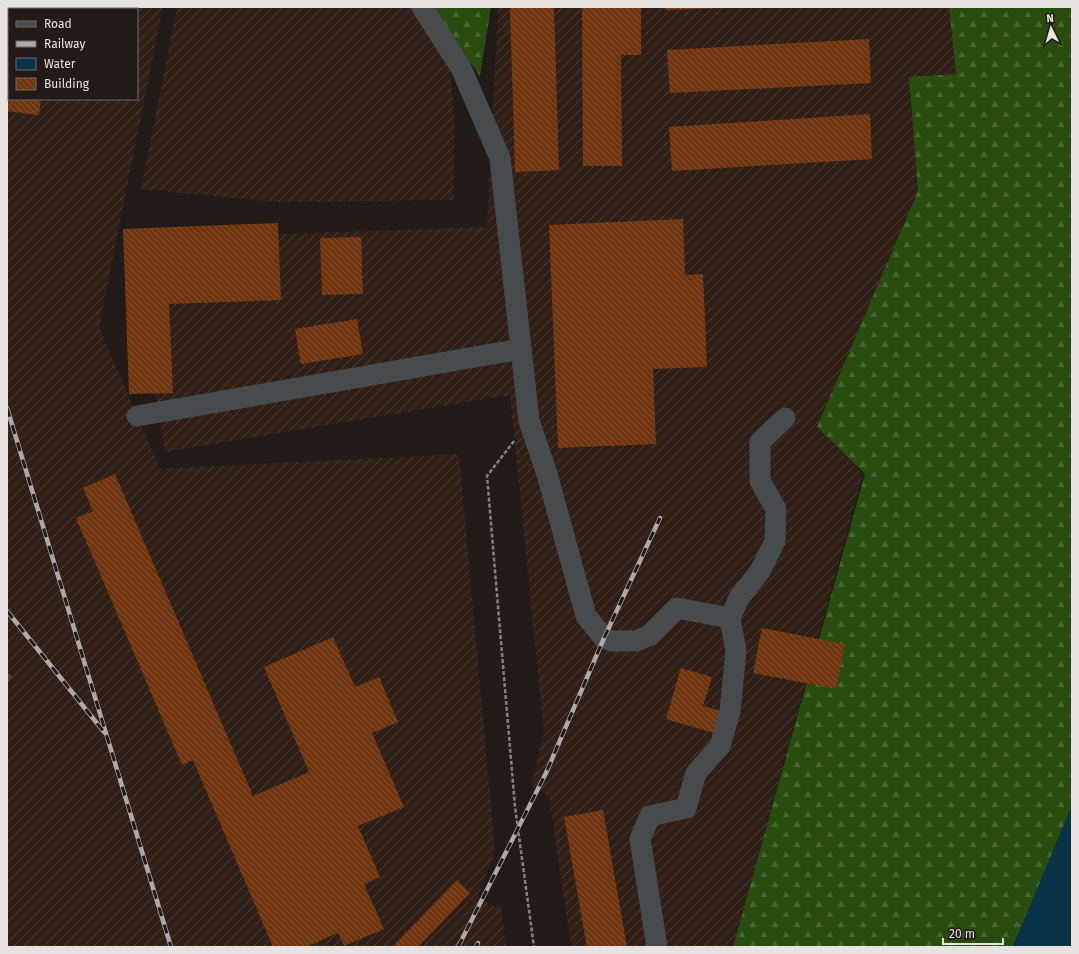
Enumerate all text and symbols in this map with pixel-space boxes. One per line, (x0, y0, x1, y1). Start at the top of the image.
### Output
legend (8, 8, 138, 100)
north arrow (1031, 8, 1071, 48)
text: N (1046, 12, 1054, 25)
text: Road (44, 17, 72, 31)
text: Railway (44, 37, 85, 51)
text: Water (44, 57, 76, 71)
text: Building (44, 77, 90, 91)
scale bar (943, 920, 1003, 946)
text: 20 m (949, 927, 975, 941)

